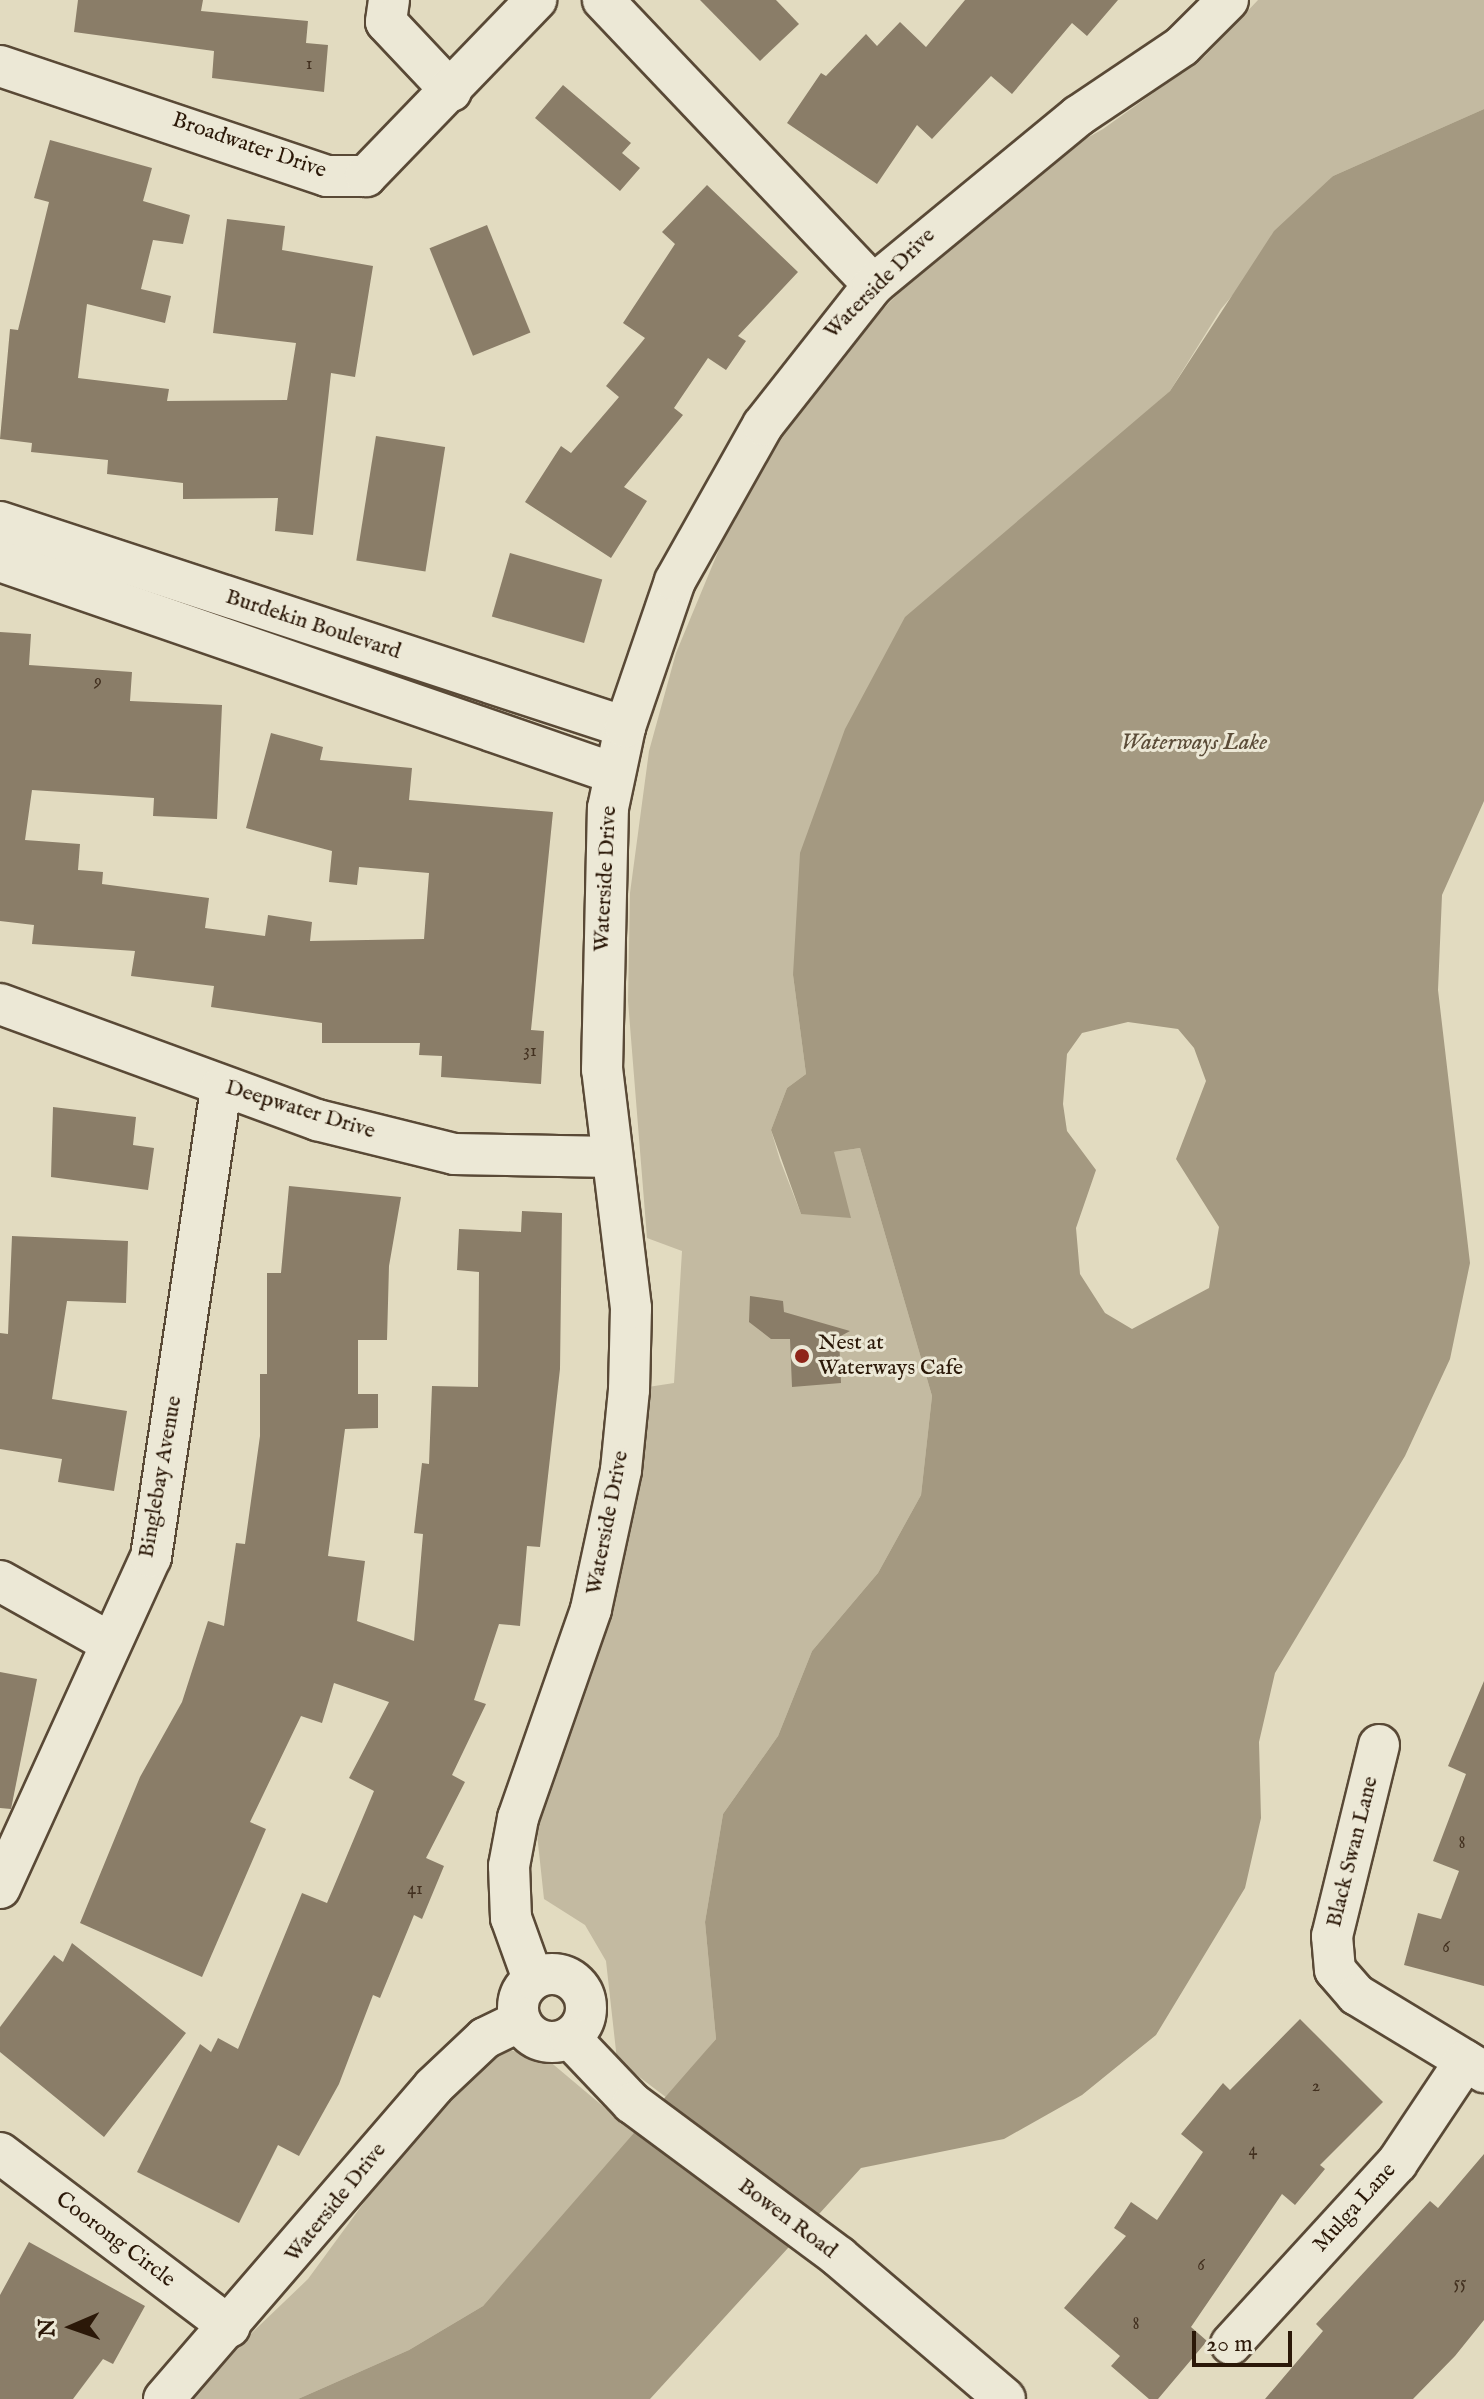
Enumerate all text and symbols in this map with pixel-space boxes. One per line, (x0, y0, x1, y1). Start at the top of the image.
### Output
house number: 1 (306, 54, 312, 76)
street label: Broadwater Drive (168, 107, 330, 185)
street label: Waterside Drive (819, 223, 941, 345)
street label: Burdekin Boulevard (222, 584, 404, 666)
house number: 9 (94, 671, 102, 693)
water label: Waterways Lake (1121, 729, 1267, 757)
street label: Waterside Drive (589, 805, 623, 953)
house number: 31 (523, 1041, 537, 1063)
street label: Deepwater Drive (222, 1075, 378, 1145)
place label: Nest at Waterways Cafe (818, 1330, 963, 1382)
marker: Nest at Waterways Cafe (793, 1347, 811, 1365)
street label: Binglebay Avenue (134, 1394, 188, 1560)
street label: Waterside Drive (581, 1449, 635, 1597)
street label: Black Swan Lane (1321, 1774, 1385, 1930)
house number: 8 (1458, 1833, 1466, 1855)
house number: 41 (407, 1879, 423, 1901)
house number: 6 (1442, 1937, 1450, 1959)
house number: 2 (1312, 2076, 1320, 2098)
street label: Waterside Drive (280, 2138, 392, 2268)
house number: 4 (1249, 2140, 1257, 2162)
street label: Mulga Lane (1308, 2158, 1402, 2258)
street label: Bowen Road (732, 2173, 842, 2265)
street label: Coorong Circle (50, 2186, 180, 2294)
house number: 6 (1197, 2255, 1205, 2277)
house number: 55 (1453, 2273, 1467, 2295)
north arrow (32, 2287, 112, 2367)
house number: 8 (1132, 2314, 1140, 2336)
scale bar (1196, 2315, 1296, 2365)
text: N (34, 2318, 62, 2338)
text: 20 m (1206, 2329, 1253, 2360)

